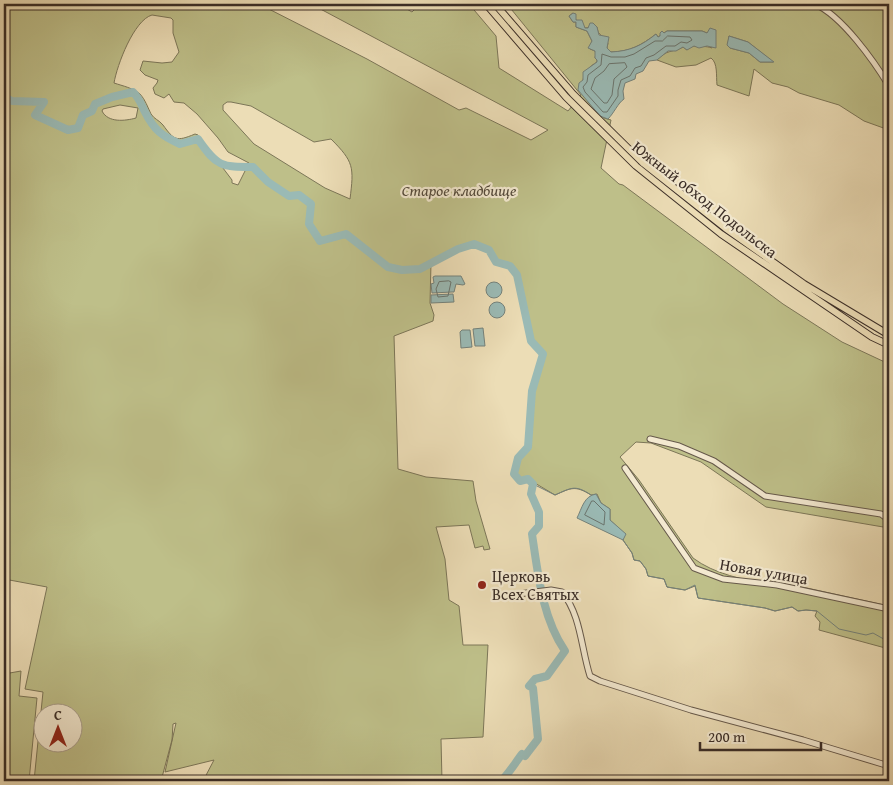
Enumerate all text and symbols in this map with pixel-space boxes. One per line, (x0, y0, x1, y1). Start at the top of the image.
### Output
street label: Южный обход Подольска (627, 135, 783, 264)
park label: Старое кладбище (402, 178, 517, 202)
street label: Новая улица (718, 551, 810, 591)
place label: Церковь Всех Святых (492, 564, 580, 606)
marker: Церковь Всех Святых (476, 579, 488, 591)
north arrow (32, 702, 82, 752)
text: С (54, 705, 62, 725)
scale bar (700, 720, 822, 752)
text: 200 m (708, 726, 746, 747)

